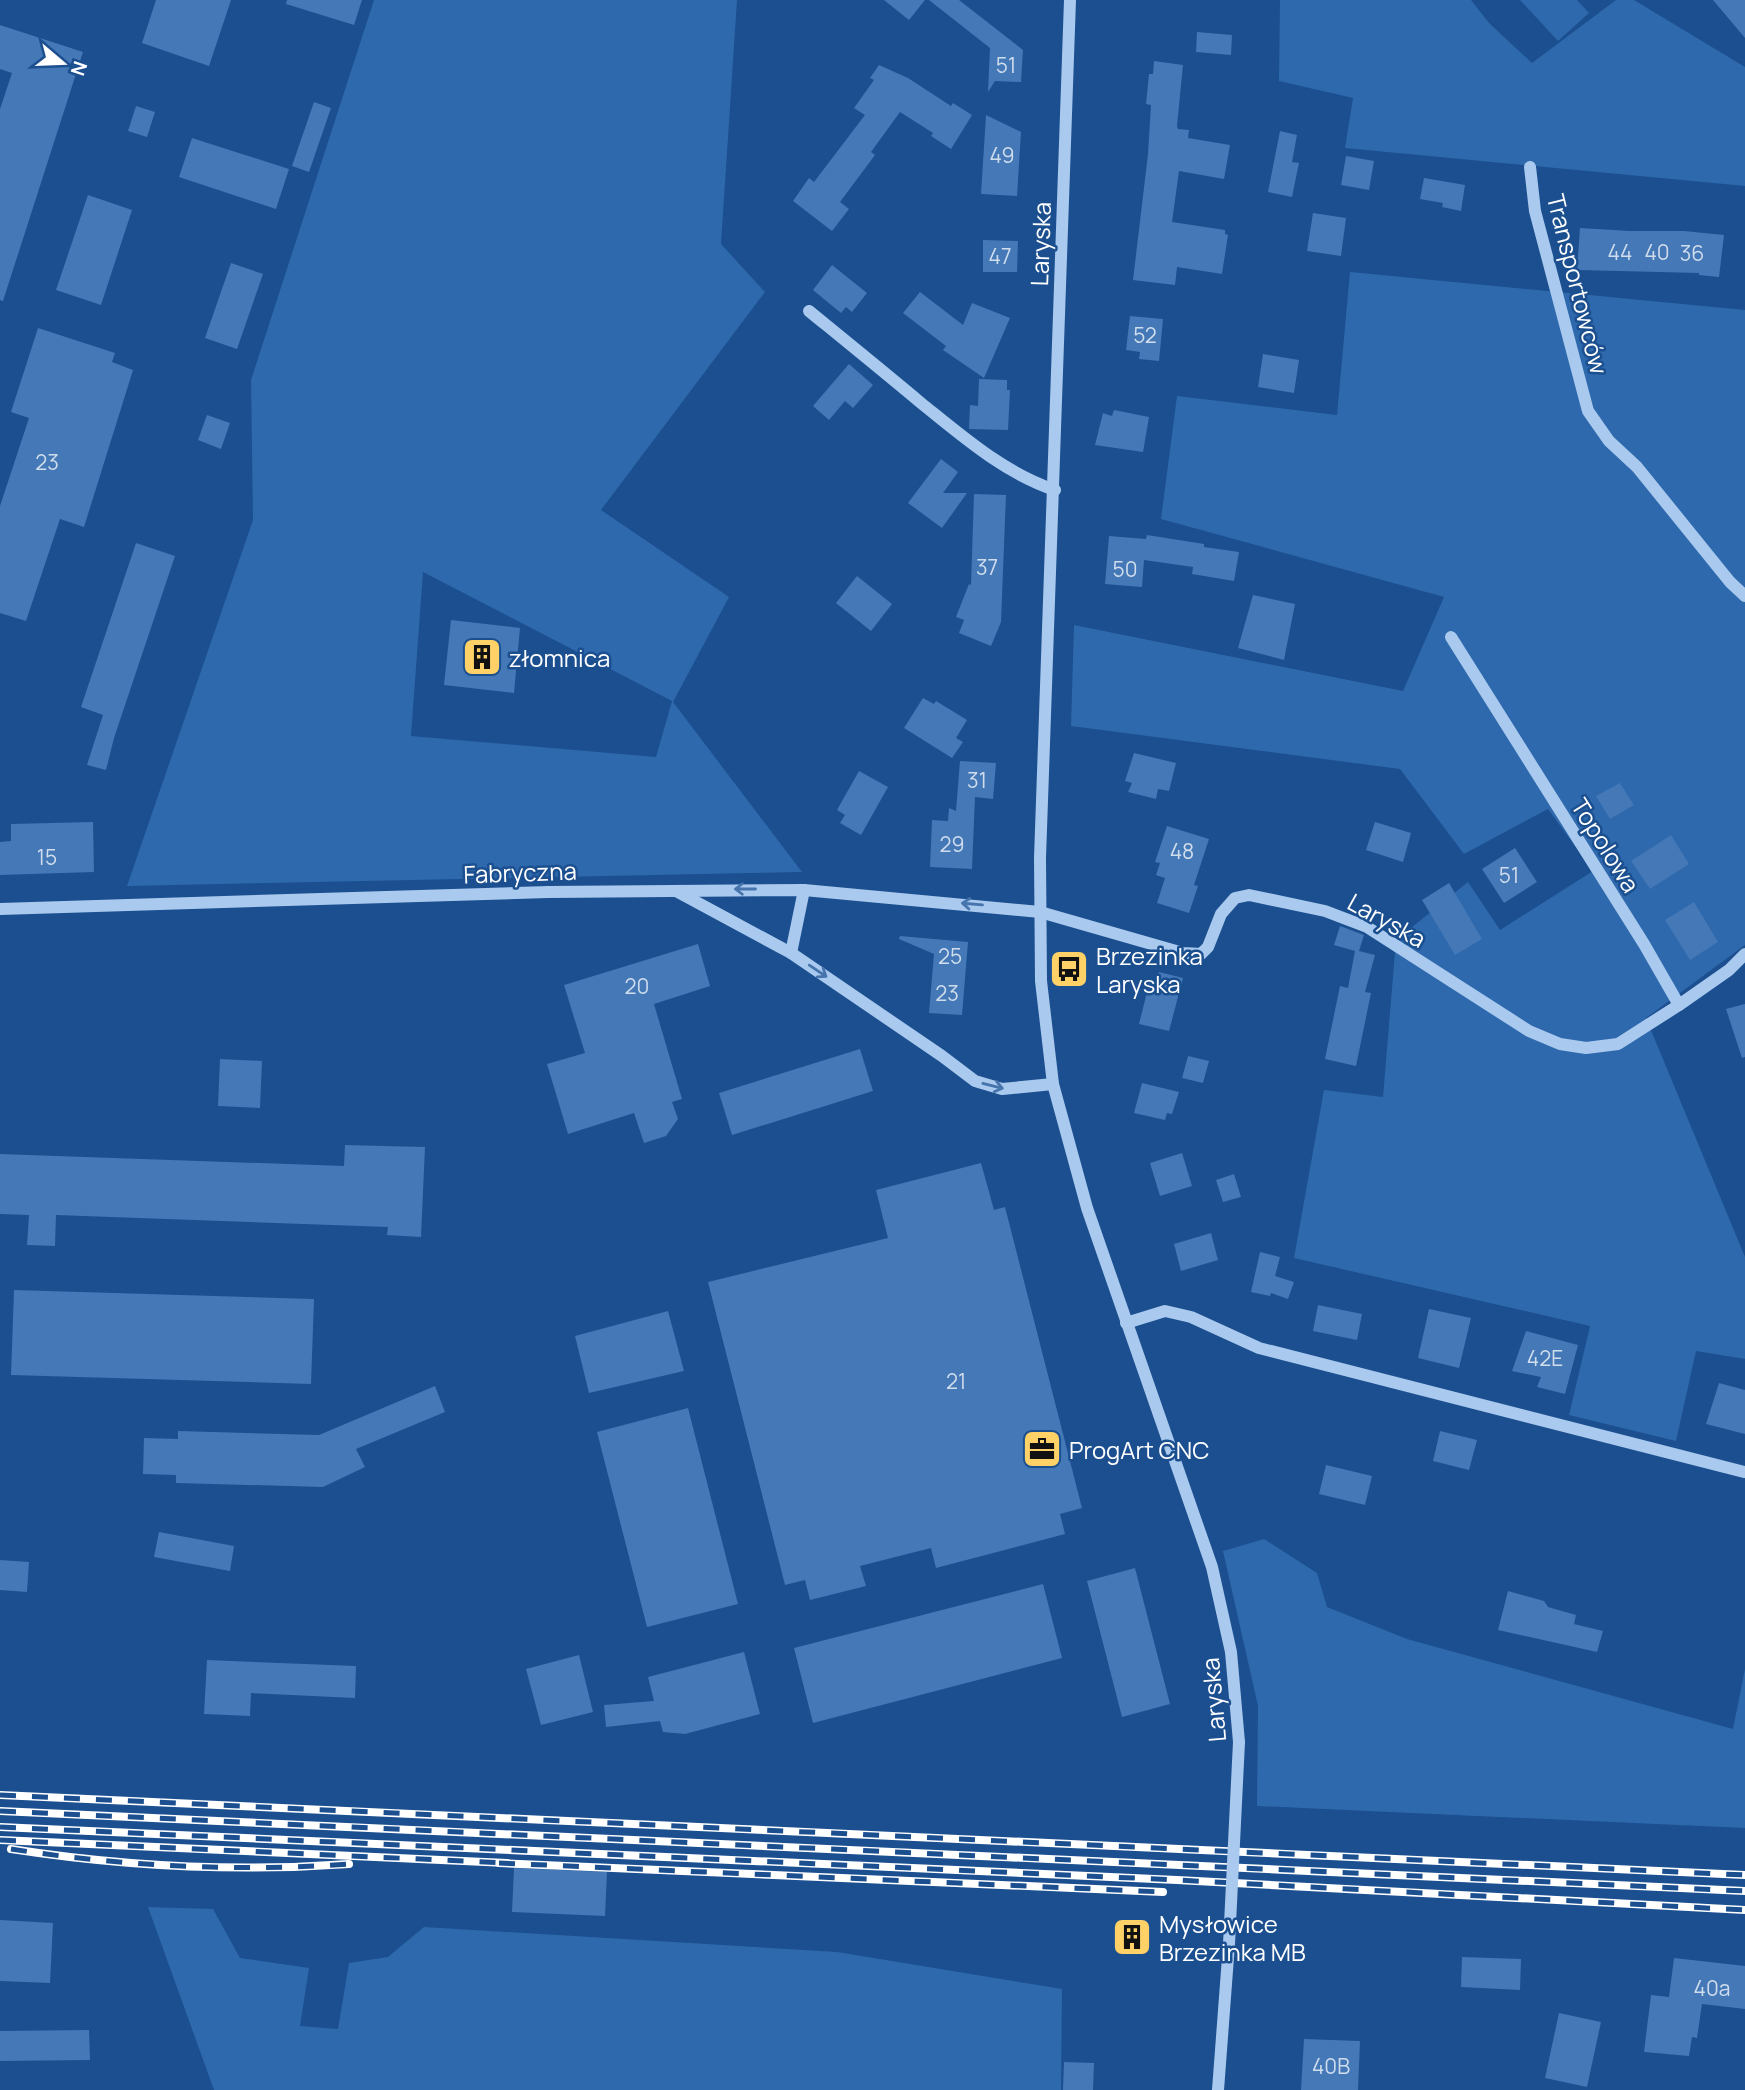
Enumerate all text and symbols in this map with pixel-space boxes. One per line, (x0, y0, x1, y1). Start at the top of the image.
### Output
north arrow (28, 28, 98, 98)
house number: 51 (996, 51, 1016, 79)
text: N (65, 58, 94, 79)
house number: 49 (989, 141, 1015, 169)
street label: Transportowców (1540, 191, 1616, 377)
street label: Laryska (1022, 201, 1058, 287)
house number: 44 (1608, 238, 1632, 266)
house number: 40 (1644, 238, 1670, 266)
house number: 36 (1680, 239, 1704, 267)
house number: 47 (989, 242, 1011, 270)
house number: 52 (1133, 321, 1157, 349)
house number: 23 (35, 448, 59, 476)
house number: 37 (976, 553, 998, 581)
house number: 50 (1113, 555, 1137, 583)
building icon: złomnica (461, 636, 503, 678)
place label: złomnica (509, 641, 610, 674)
house number: 31 (967, 766, 987, 794)
street label: Topolowa (1564, 792, 1648, 898)
house number: 29 (939, 830, 965, 858)
house number: 48 (1170, 837, 1194, 865)
house number: 15 (37, 843, 57, 871)
street label: Fabryczna (463, 854, 577, 890)
house number: 51 (1499, 861, 1519, 889)
one-way arrow (734, 882, 757, 896)
street label: Laryska (1342, 885, 1432, 955)
one-way arrow (962, 897, 984, 910)
place label: Brzezinka Laryska (1096, 939, 1203, 1000)
house number: 25 (938, 942, 962, 970)
bus stop icon: Brzezinka Laryska (1048, 948, 1090, 990)
one-way arrow (807, 964, 827, 978)
house number: 20 (625, 972, 649, 1000)
house number: 23 (935, 979, 959, 1007)
one-way arrow (981, 1080, 1004, 1093)
house number: 42E (1527, 1344, 1563, 1372)
house number: 21 (946, 1367, 966, 1395)
office icon: ProgArt CNC (1021, 1428, 1063, 1470)
place label: ProgArt CNC (1069, 1433, 1209, 1466)
street label: Laryska (1193, 1656, 1233, 1744)
place label: Mysłowice Brzezinka MB (1159, 1907, 1306, 1968)
building icon: Mysłowice Brzezinka MB (1111, 1916, 1153, 1958)
house number: 40a (1694, 1974, 1730, 2002)
house number: 40B (1312, 2052, 1350, 2080)

